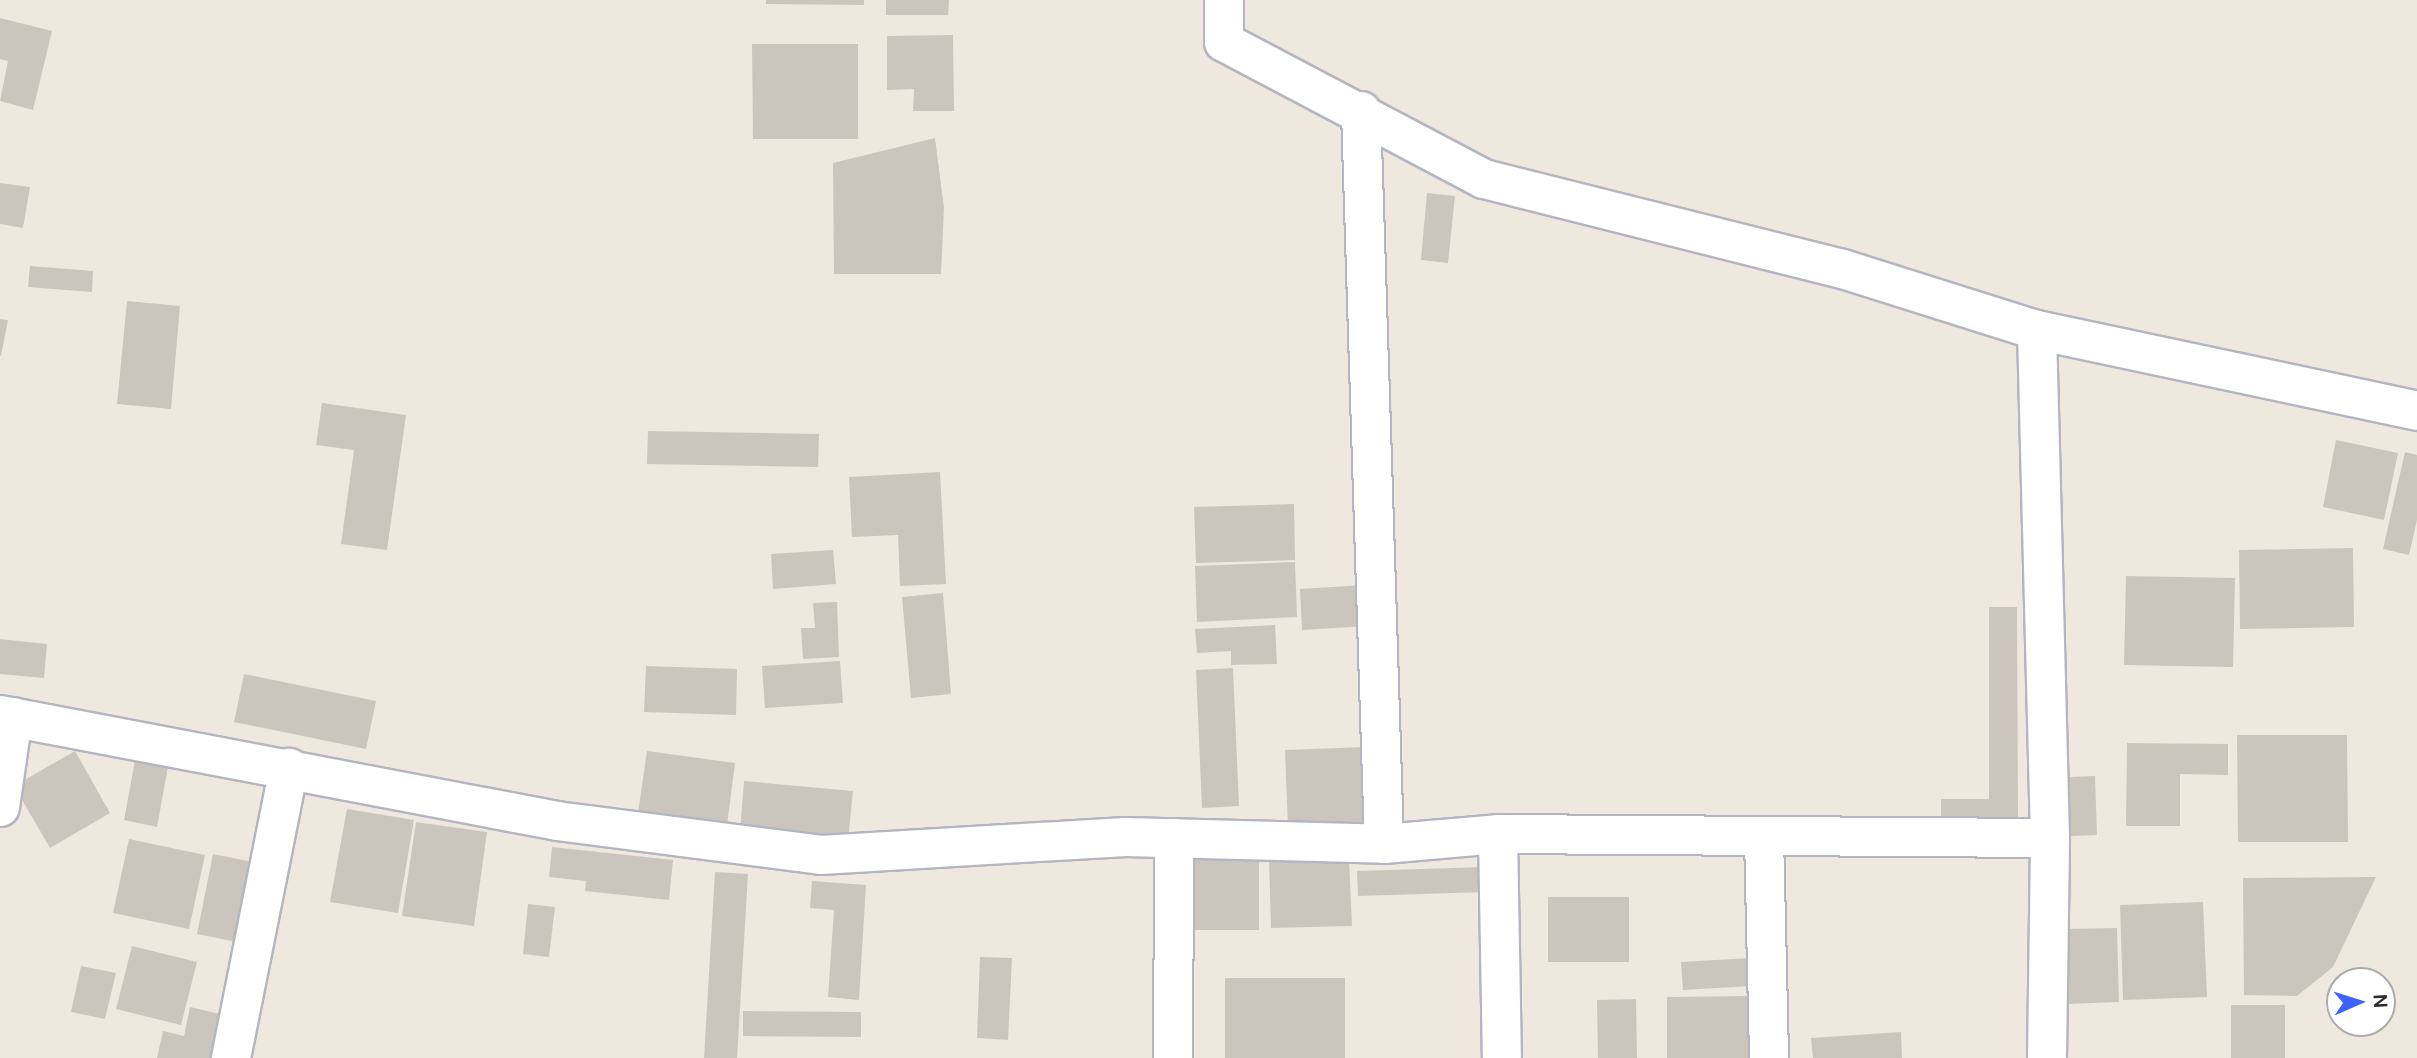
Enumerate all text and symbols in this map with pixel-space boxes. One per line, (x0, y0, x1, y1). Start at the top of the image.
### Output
north arrow (2326, 967, 2396, 1037)
text: N (2368, 993, 2393, 1009)

